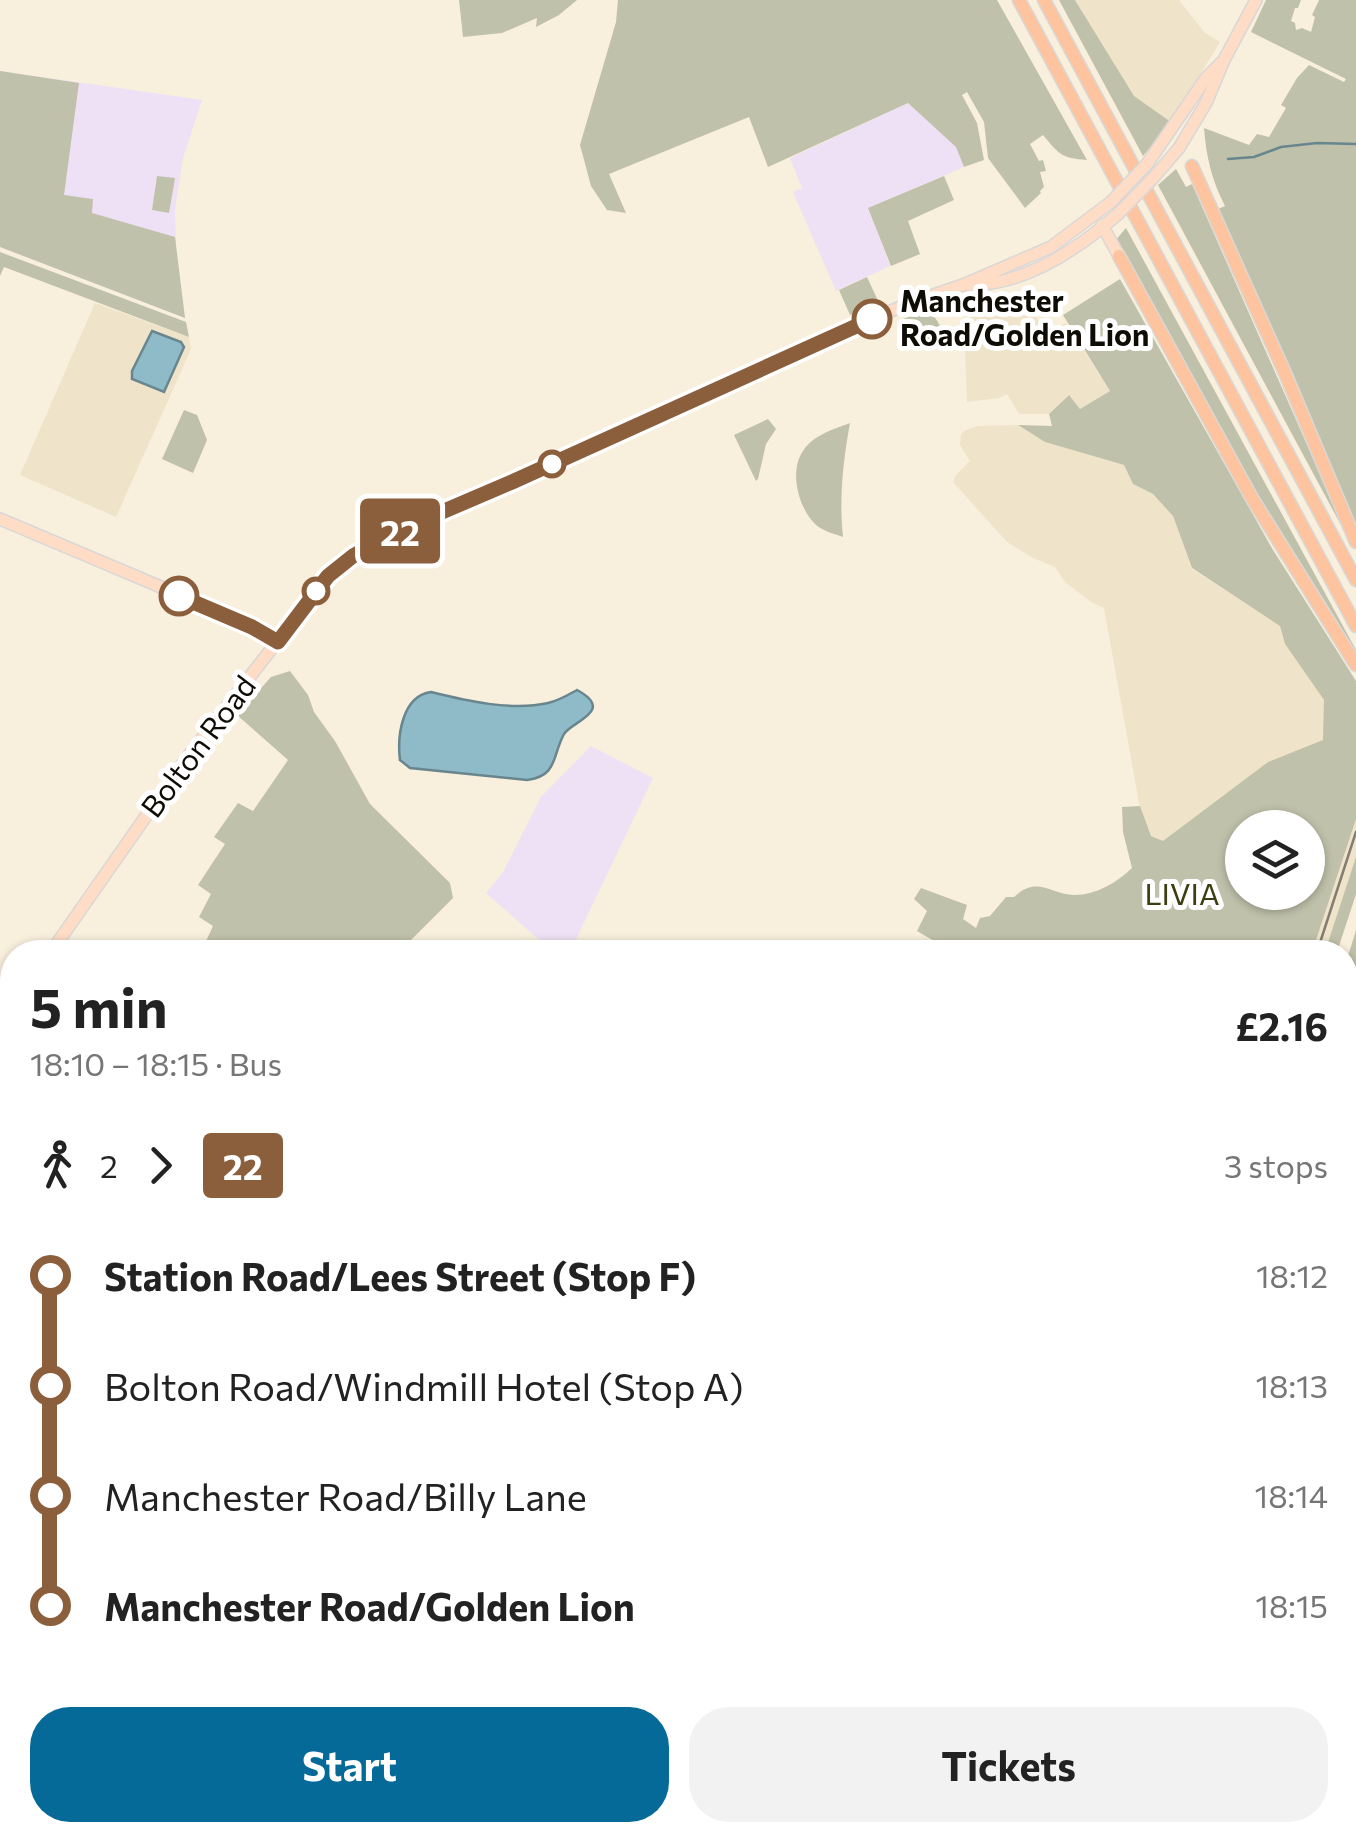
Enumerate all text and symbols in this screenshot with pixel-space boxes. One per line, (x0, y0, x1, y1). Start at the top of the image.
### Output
place label: Manchester Road/Golden Lion (900, 281, 1149, 352)
marker: Manchester Road/Golden Lion (853, 300, 891, 338)
unlabelled marker (539, 451, 565, 477)
line badge: 22 (355, 498, 445, 564)
text: 22 (380, 510, 420, 553)
unlabelled marker (160, 577, 198, 615)
unlabelled marker (303, 578, 329, 604)
street label: Bolton Road (132, 667, 262, 824)
map controls (1225, 810, 1325, 910)
button: layers (1225, 810, 1325, 910)
park label: LIVIA (1144, 874, 1220, 911)
text: 5 min (30, 972, 168, 1039)
text: £2.16 (1235, 1002, 1328, 1049)
text: 18:10 – 18:15 · Bus (30, 1043, 282, 1083)
icon: walk (30, 1138, 85, 1193)
icon: forward (133, 1138, 188, 1193)
text: 22 (223, 1144, 263, 1187)
text: 2 (100, 1145, 118, 1185)
text: 3 stops (1224, 1145, 1328, 1185)
text: Station Road/Lees Street (Stop F) (104, 1252, 696, 1299)
text: 18:12 (1256, 1255, 1328, 1295)
text: Bolton Road/Windmill Hotel (Stop A) (104, 1362, 744, 1409)
text: 18:13 (1255, 1365, 1328, 1405)
text: Manchester Road/Billy Lane (104, 1472, 587, 1519)
text: 18:14 (1254, 1475, 1328, 1515)
text: Manchester Road/Golden Lion (104, 1582, 635, 1629)
text: 18:15 (1255, 1585, 1328, 1625)
button: Start (30, 1707, 669, 1822)
button: Tickets (689, 1707, 1328, 1822)

